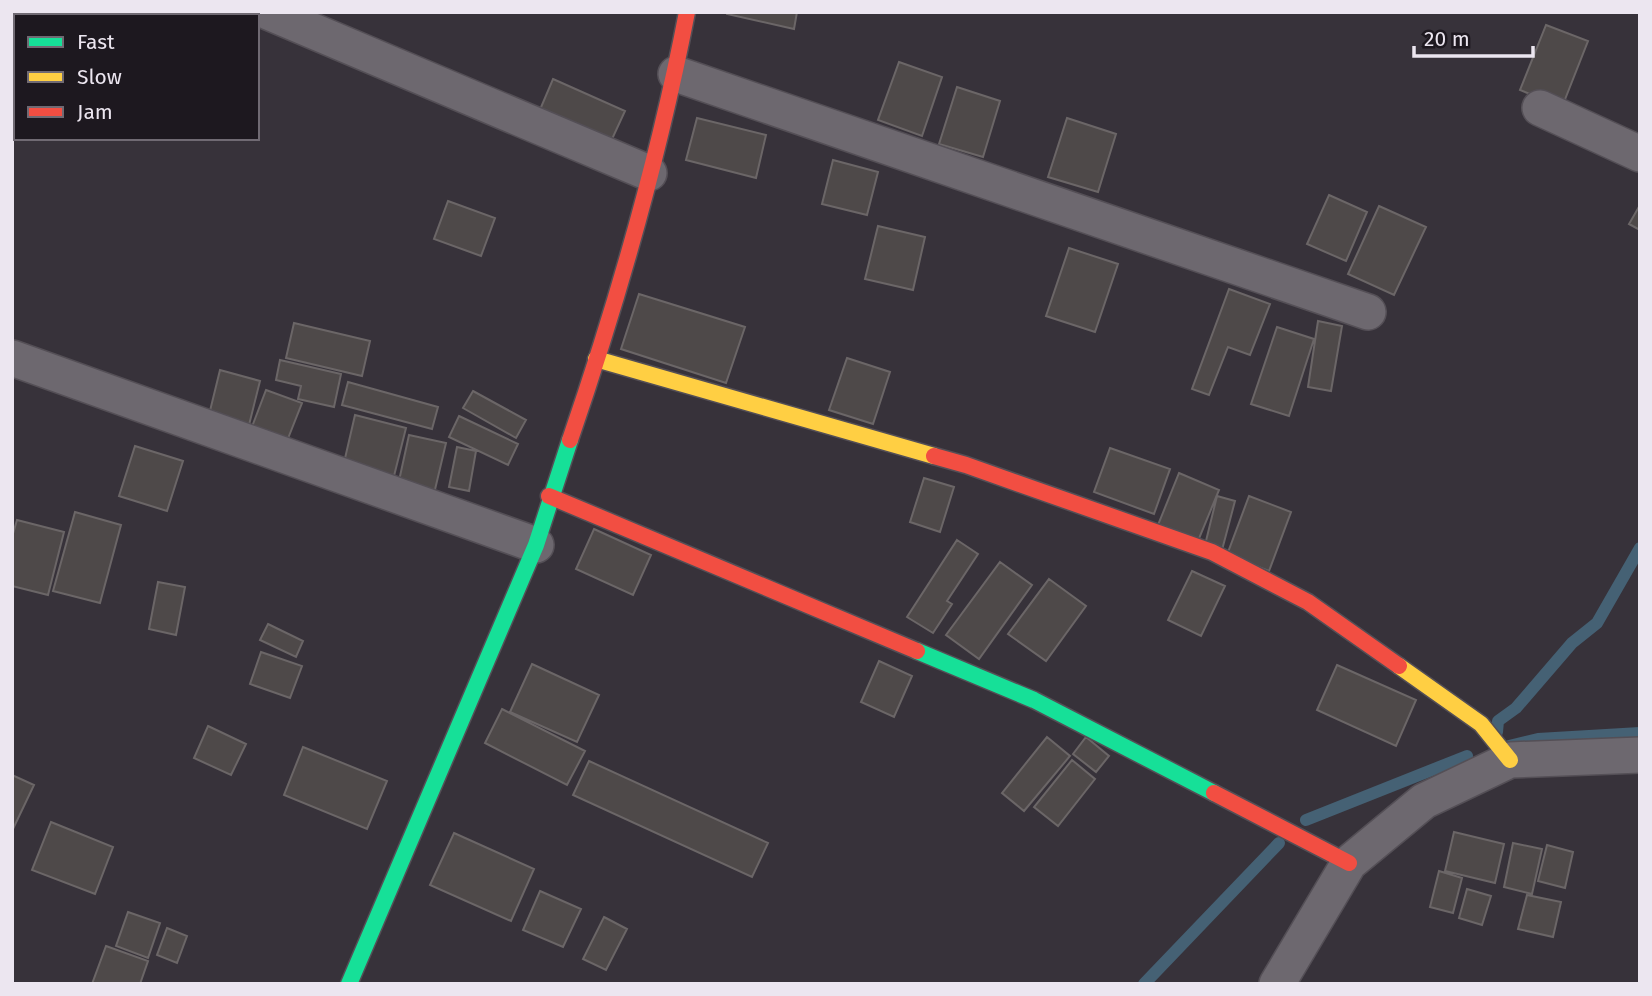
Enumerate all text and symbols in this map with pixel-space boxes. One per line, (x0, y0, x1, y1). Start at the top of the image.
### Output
legend (14, 14, 259, 140)
scale bar (1414, 14, 1533, 58)
text: 20 m (1424, 26, 1470, 52)
text: Fast (77, 29, 115, 55)
text: Slow (77, 64, 122, 90)
text: Jam (77, 99, 113, 125)

